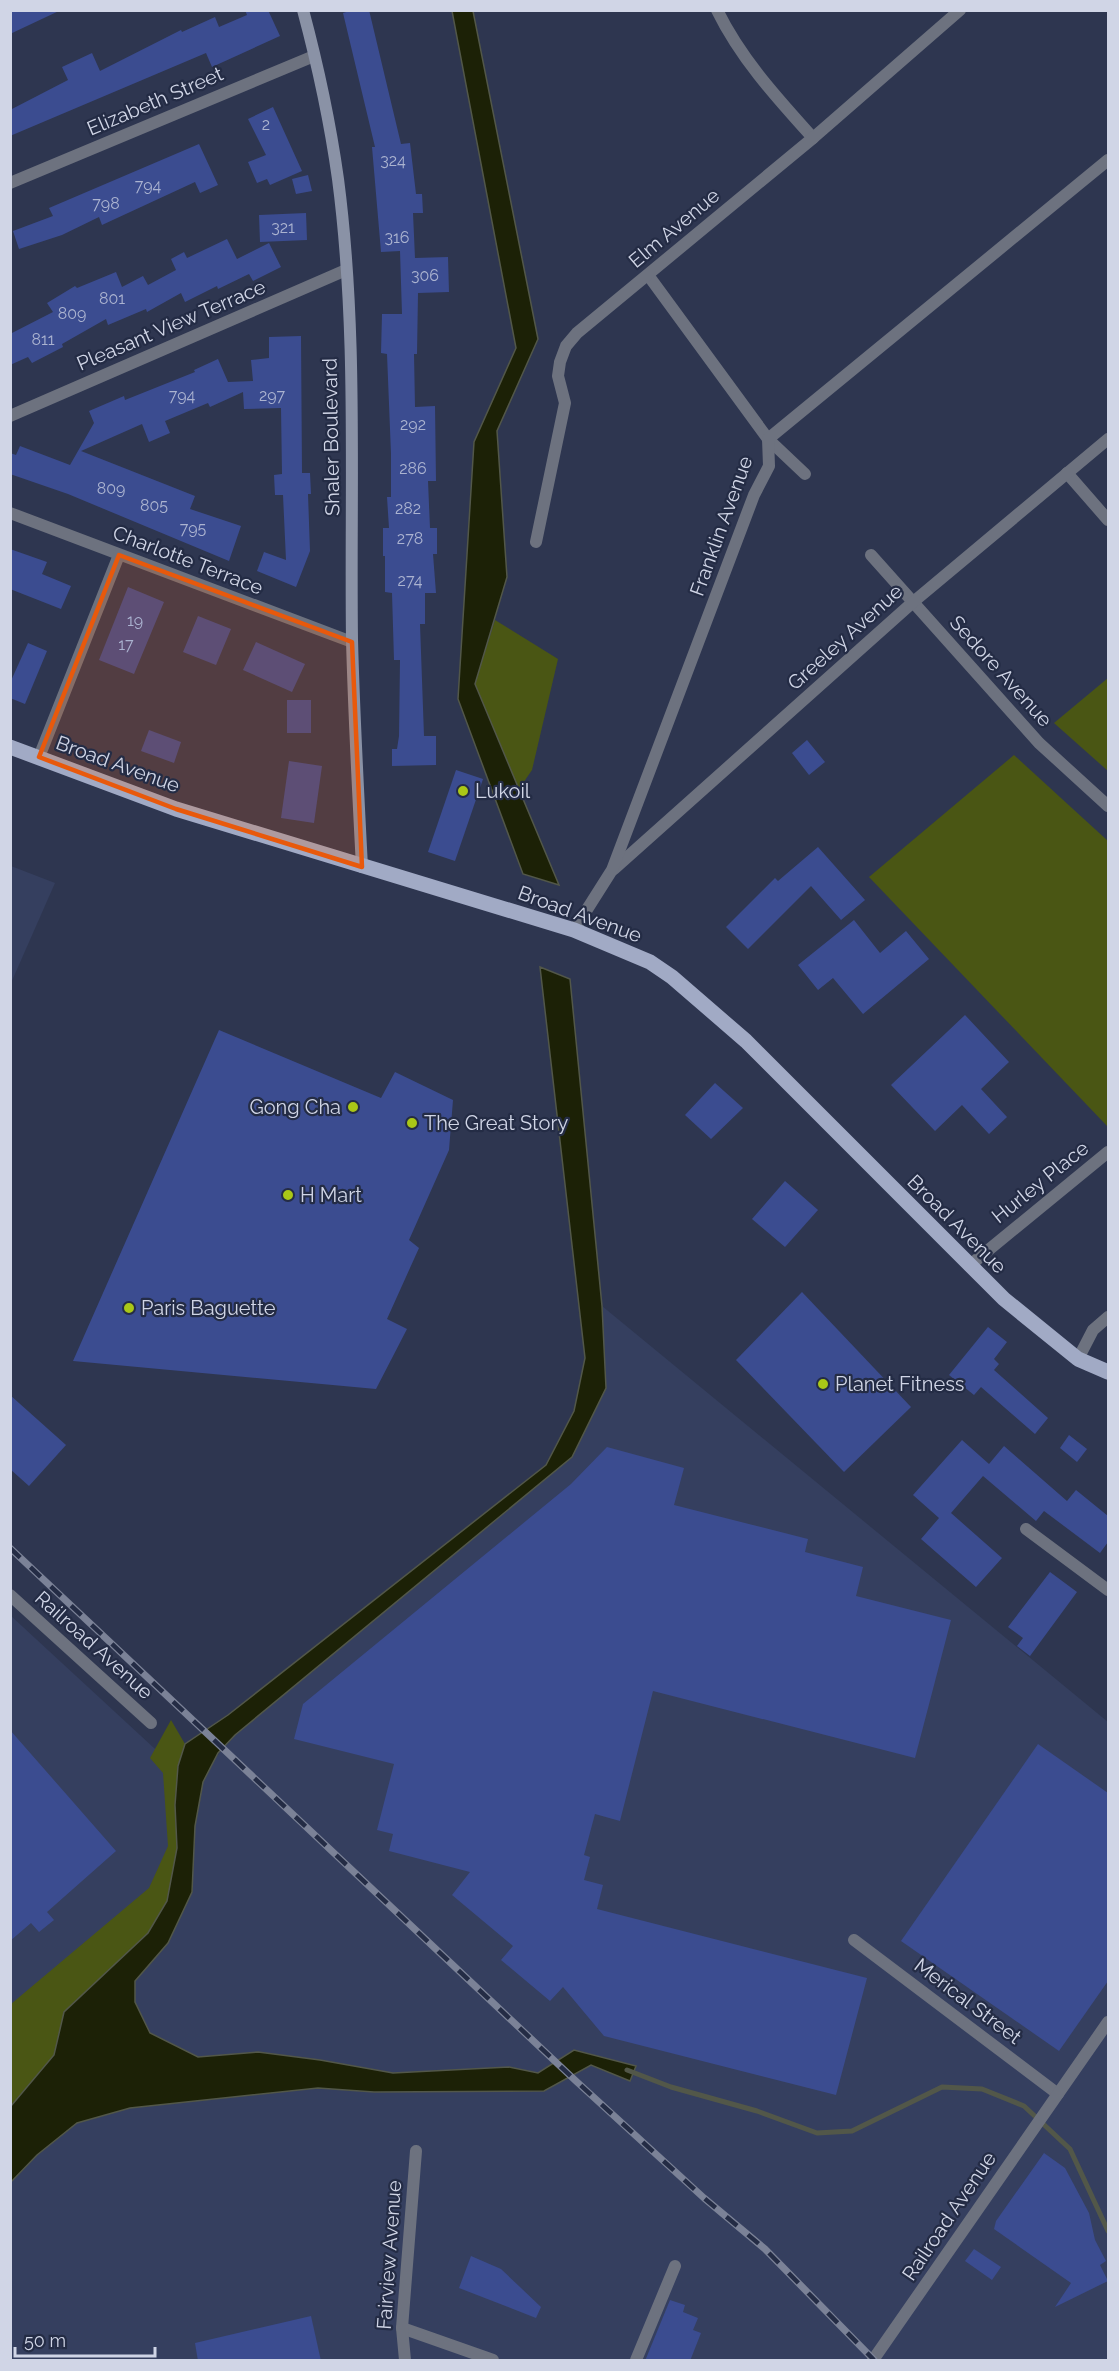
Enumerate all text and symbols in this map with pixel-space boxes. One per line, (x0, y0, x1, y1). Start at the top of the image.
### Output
street label: Elizabeth Street (83, 61, 227, 140)
house number: 2 (262, 115, 270, 134)
house number: 324 (380, 151, 406, 170)
house number: 794 (135, 176, 162, 195)
street label: Elm Avenue (624, 183, 724, 273)
house number: 798 (92, 194, 120, 213)
house number: 321 (271, 218, 295, 237)
house number: 316 (384, 228, 410, 247)
house number: 306 (411, 266, 439, 285)
street label: Pleasant View Terrace (73, 274, 269, 376)
house number: 801 (99, 289, 125, 308)
house number: 809 (58, 304, 86, 323)
house number: 811 (31, 330, 55, 349)
street label: Shaler Boulevard (318, 358, 344, 516)
house number: 794 (169, 386, 196, 405)
house number: 297 (259, 386, 286, 405)
house number: 292 (400, 415, 426, 434)
street label: Franklin Avenue (685, 452, 758, 599)
house number: 286 (399, 459, 427, 478)
house number: 809 (97, 479, 125, 498)
house number: 805 (140, 496, 168, 515)
house number: 282 (395, 499, 421, 518)
house number: 795 (180, 519, 207, 538)
street label: Charlotte Terrace (109, 520, 267, 600)
house number: 278 (397, 529, 423, 548)
house number: 274 (398, 571, 423, 590)
street label: Greeley Avenue (783, 579, 908, 695)
street label: Sedore Avenue (945, 610, 1057, 732)
house number: 19 (127, 611, 143, 630)
house number: 17 (118, 635, 134, 654)
street label: Broad Avenue (53, 731, 183, 798)
place label: Lukoil (475, 779, 531, 803)
marker: Lukoil (456, 784, 470, 798)
street label: Broad Avenue (515, 881, 645, 948)
place label: Gong Cha (249, 1095, 341, 1119)
marker: Gong Cha (346, 1100, 360, 1114)
place label: The Great Story (424, 1111, 568, 1135)
marker: The Great Story (405, 1116, 419, 1130)
street label: Hurley Place (987, 1136, 1093, 1228)
street label: Broad Avenue (903, 1170, 1012, 1279)
place label: H Mart (300, 1183, 362, 1207)
marker: H Mart (281, 1188, 295, 1202)
place label: Paris Baguette (141, 1296, 276, 1320)
marker: Paris Baguette (122, 1301, 136, 1315)
place label: Planet Fitness (835, 1372, 964, 1396)
marker: Planet Fitness (816, 1377, 830, 1391)
street label: Railroad Avenue (30, 1586, 158, 1704)
street label: Merical Street (910, 1953, 1026, 2049)
street label: Railroad Avenue (897, 2147, 1001, 2285)
street label: Fairview Avenue (372, 2179, 406, 2330)
scale bar (15, 2320, 154, 2358)
text: 50 m (24, 2330, 66, 2351)

